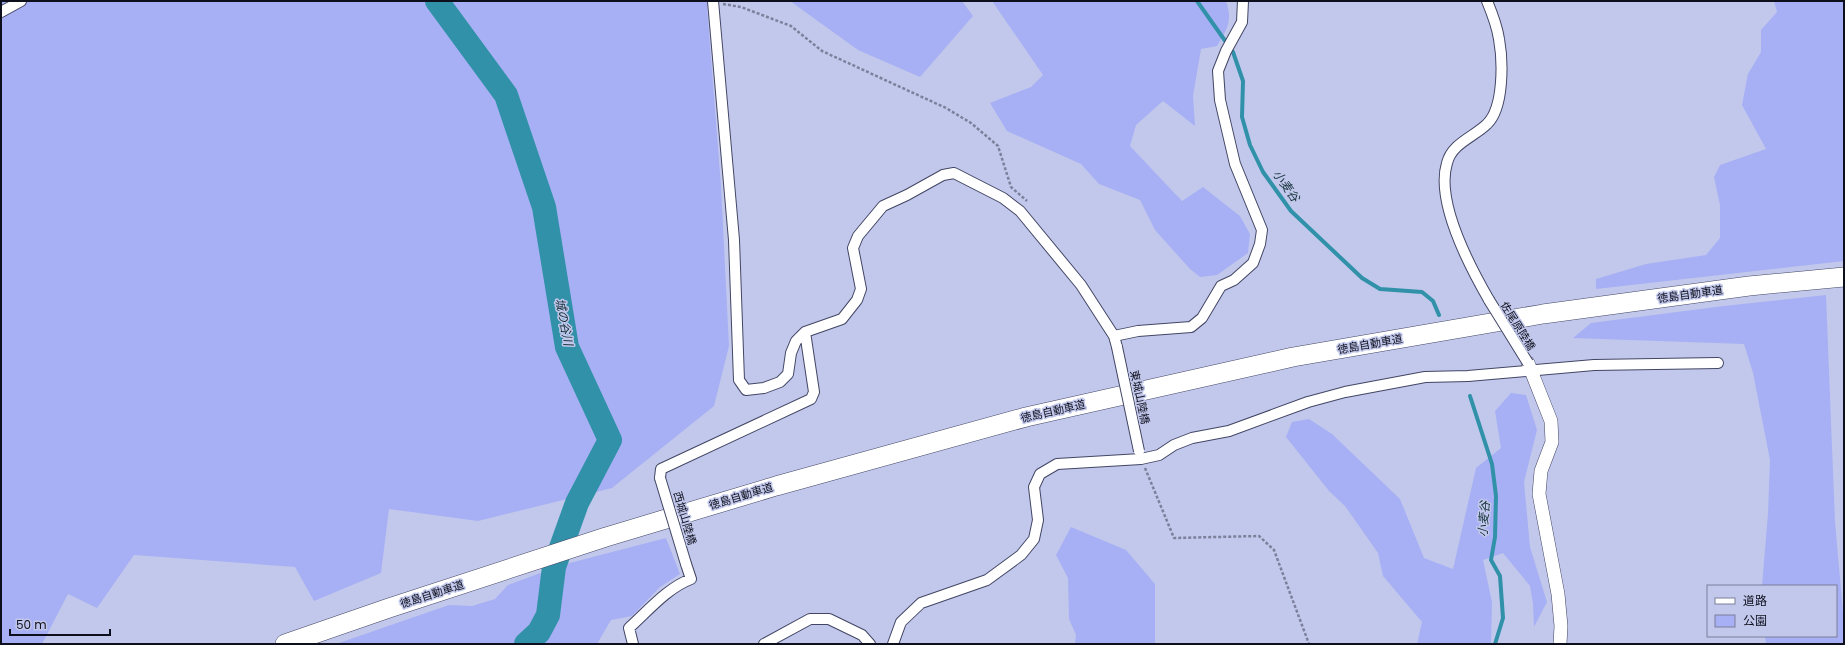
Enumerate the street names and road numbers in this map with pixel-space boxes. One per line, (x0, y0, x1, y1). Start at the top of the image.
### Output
street label: 徳島自動車道 (1656, 281, 1724, 307)
street label: 佐尾原陸橋 (1497, 298, 1539, 354)
street label: 徳島自動車道 (1336, 330, 1404, 358)
street label: 東城山陸橋 (1126, 368, 1154, 426)
street label: 徳島自動車道 (1019, 396, 1087, 426)
street label: 徳島自動車道 (707, 479, 775, 513)
street label: 西城山陸橋 (670, 489, 700, 547)
street label: 徳島自動車道 (398, 576, 466, 612)

